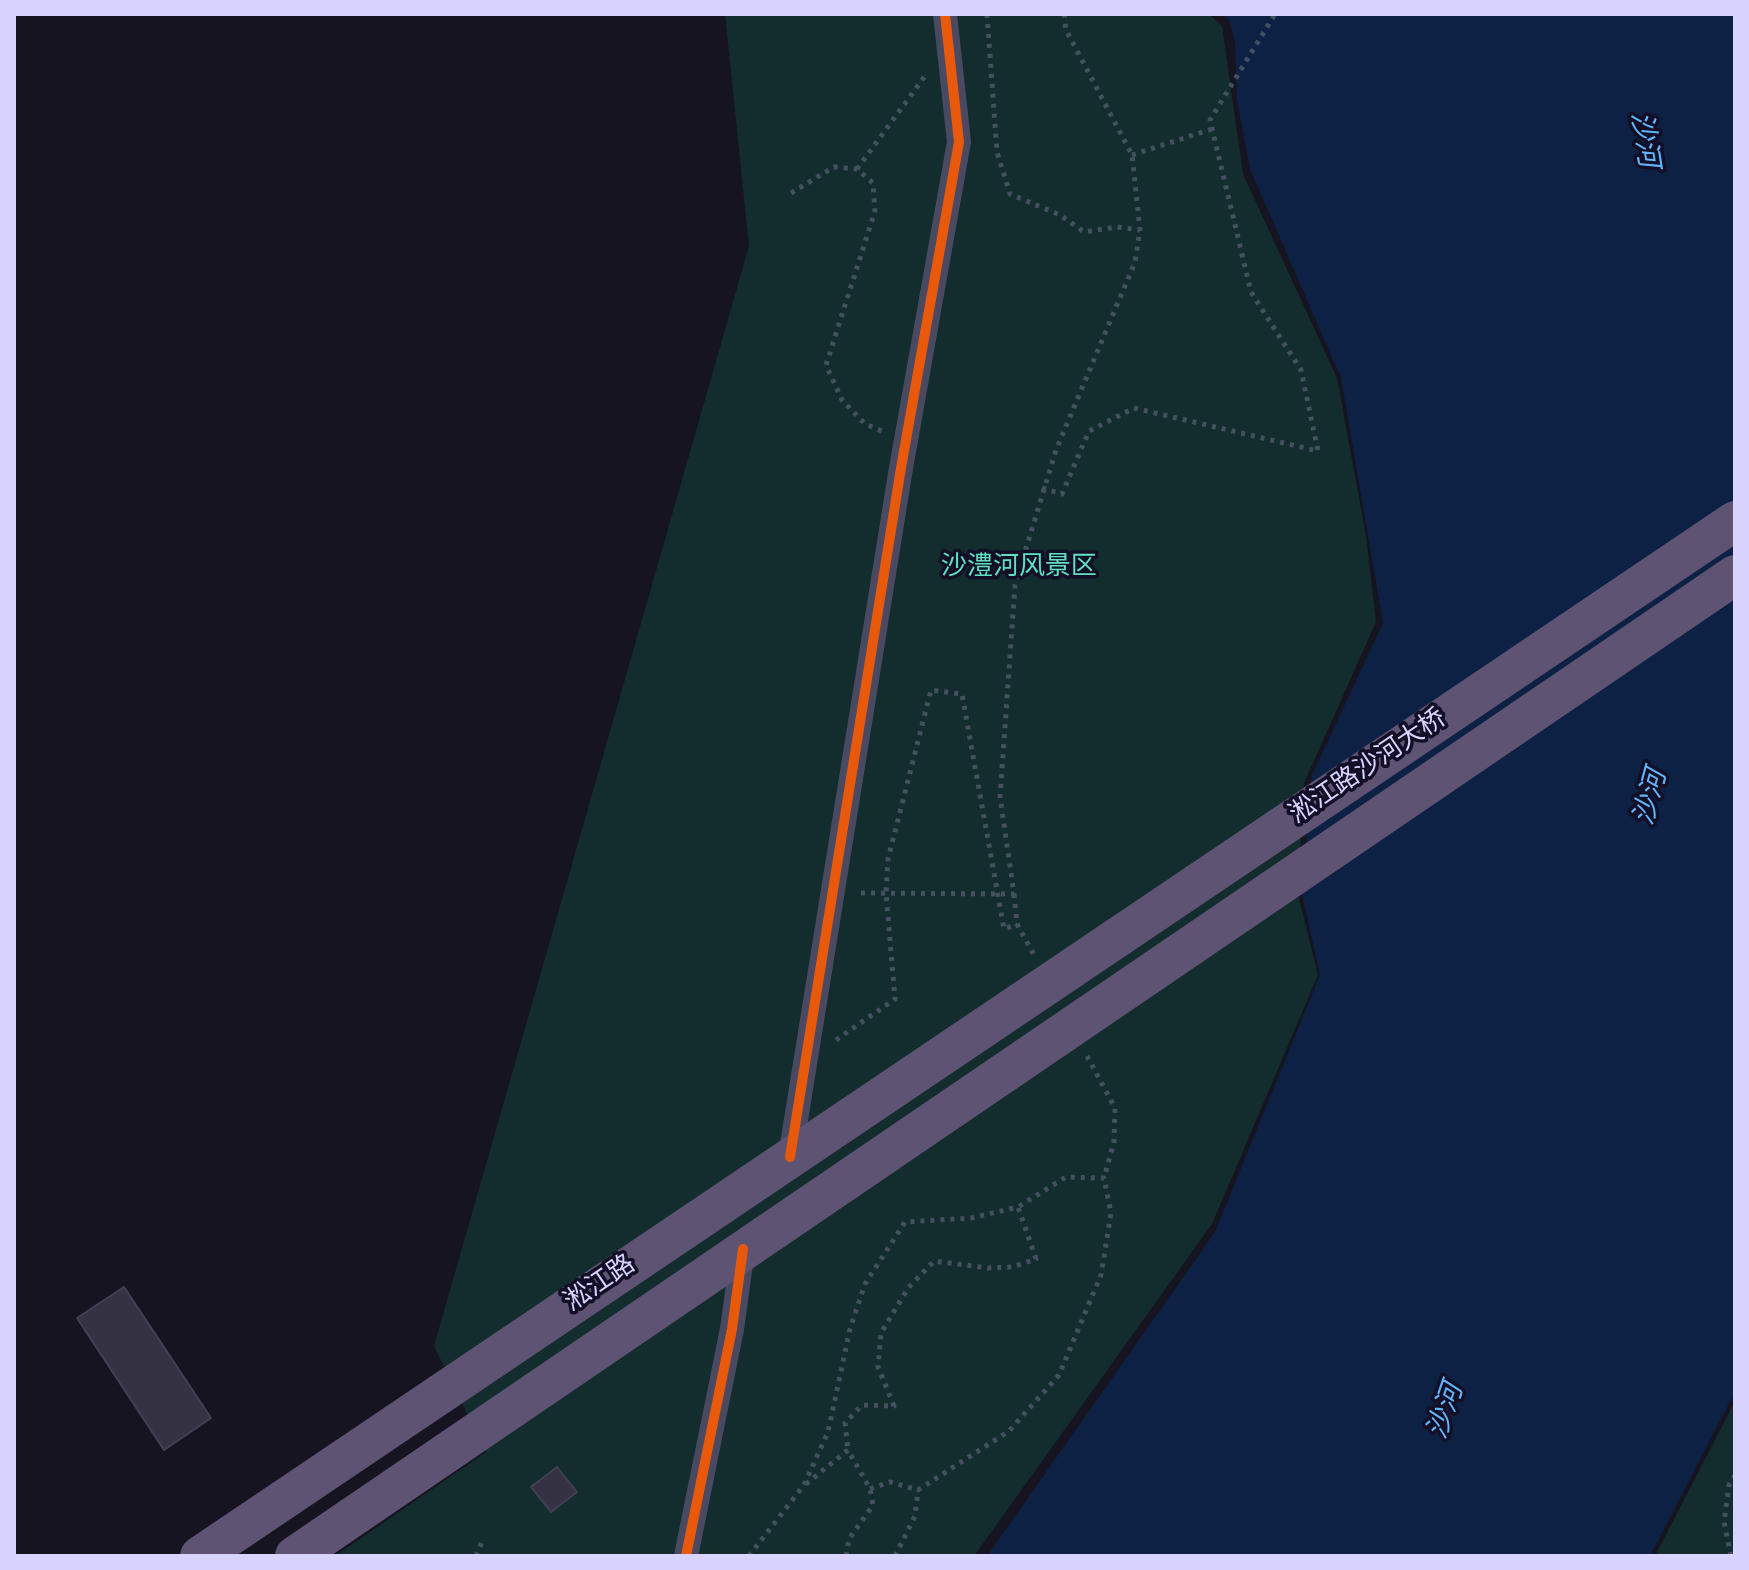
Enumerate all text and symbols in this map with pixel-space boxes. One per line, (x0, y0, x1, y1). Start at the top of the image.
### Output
water label: 沙河 (1621, 110, 1663, 170)
park label: 沙澧河风景区 (941, 553, 1097, 585)
street label: 淞江路沙河大桥 (1285, 704, 1453, 832)
water label: 沙河 (1630, 767, 1676, 829)
street label: 淞江路 (560, 1250, 642, 1320)
water label: 沙河 (1423, 1380, 1473, 1444)

